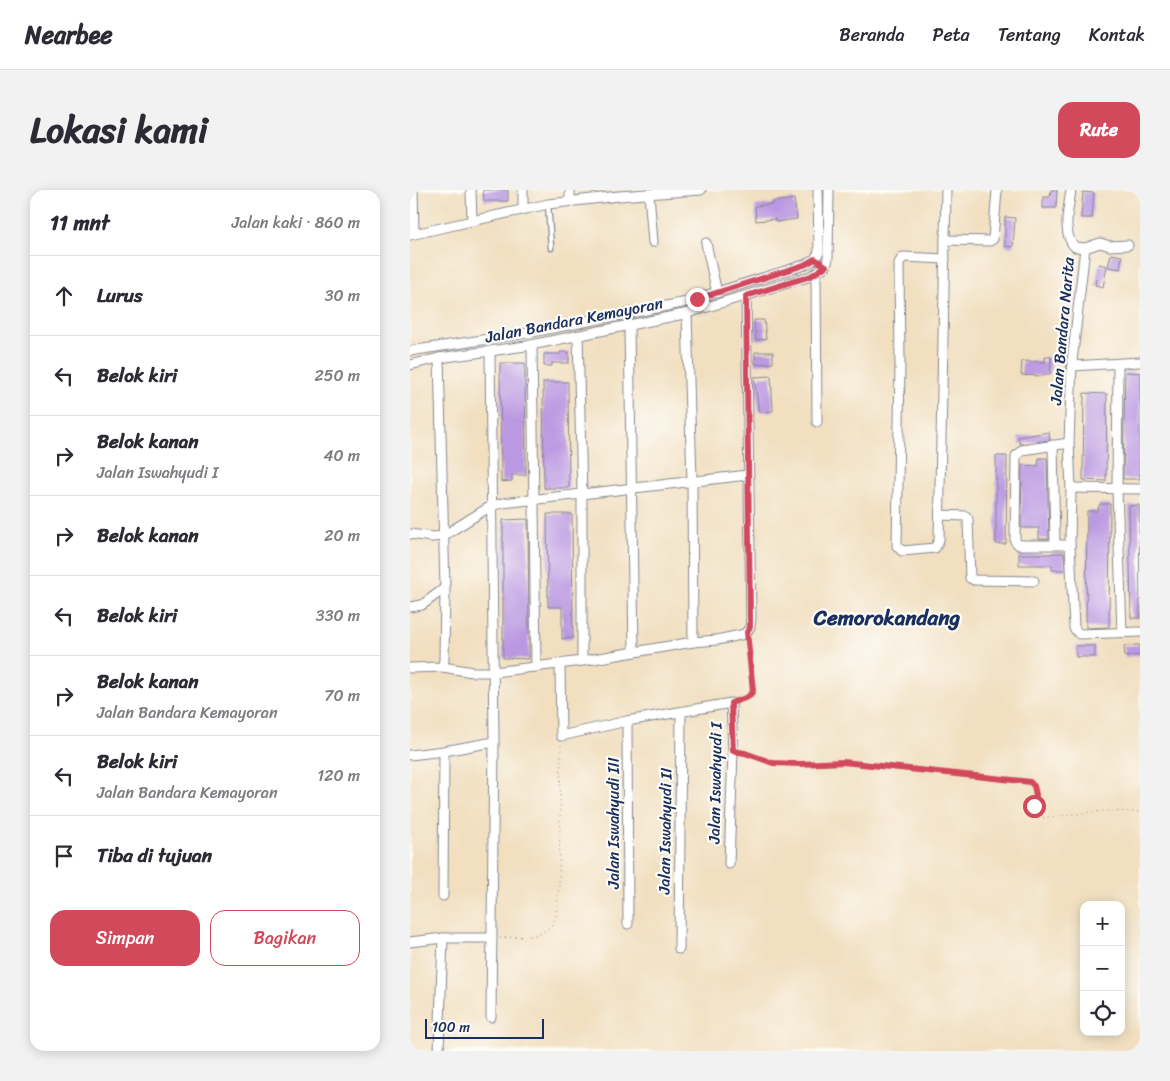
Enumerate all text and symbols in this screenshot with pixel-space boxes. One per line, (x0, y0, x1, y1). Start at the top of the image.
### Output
text: Nearbee (25, 14, 113, 56)
text: Beranda (839, 19, 905, 51)
text: Peta (933, 19, 970, 51)
text: Tentang (998, 19, 1061, 51)
text: Kontak (1089, 19, 1145, 51)
text: Lokasi kami (30, 99, 208, 161)
button: Rute (1058, 102, 1140, 158)
text: 11 mnt (50, 204, 109, 242)
text: Jalan kaki · 860 m (232, 208, 360, 237)
street label: Jalan Bandara Narita (1041, 255, 1083, 407)
text: Lurus (97, 279, 143, 312)
text: 30 m (325, 281, 360, 310)
icon: ahead (50, 282, 78, 310)
street label: Jalan Bandara Kemayoran (482, 288, 666, 352)
route end (686, 288, 709, 311)
text: Belok kiri (97, 359, 177, 392)
text: 250 m (314, 361, 360, 390)
icon: left (50, 362, 78, 390)
text: Belok kanan (97, 425, 199, 458)
text: 40 m (323, 441, 360, 470)
icon: right (50, 442, 78, 470)
text: Jalan Iswahyudi I (97, 458, 218, 487)
text: Belok kanan (97, 519, 199, 552)
text: 20 m (324, 521, 360, 550)
icon: right (50, 522, 78, 550)
text: Belok kiri (97, 599, 177, 632)
district label: Cemorokandang (813, 599, 961, 637)
text: 330 m (316, 601, 360, 630)
icon: left (50, 602, 78, 630)
text: Belok kanan (97, 665, 199, 698)
text: 70 m (324, 681, 360, 710)
icon: right (50, 682, 78, 710)
text: Jalan Bandara Kemayoran (97, 698, 278, 727)
street label: Jalan Iswahyudi I (699, 720, 731, 845)
text: Belok kiri (97, 745, 177, 778)
street label: Jalan Iswahyudi III (599, 757, 628, 890)
text: 120 m (317, 761, 360, 790)
icon: left (50, 762, 78, 790)
street label: Jalan Iswahyudi II (649, 768, 681, 895)
text: Jalan Bandara Kemayoran (97, 778, 278, 807)
route start (1023, 795, 1046, 818)
text: Tiba di tujuan (97, 839, 212, 872)
icon: arrive (50, 842, 78, 870)
map controls (1080, 901, 1125, 1036)
button: + (1080, 901, 1125, 946)
button: Simpan (50, 910, 200, 966)
button: Bagikan (210, 910, 360, 966)
button: − (1080, 946, 1125, 991)
button: locate (1080, 991, 1125, 1036)
text: 100 m (432, 1015, 470, 1040)
scale bar (425, 1016, 544, 1039)

